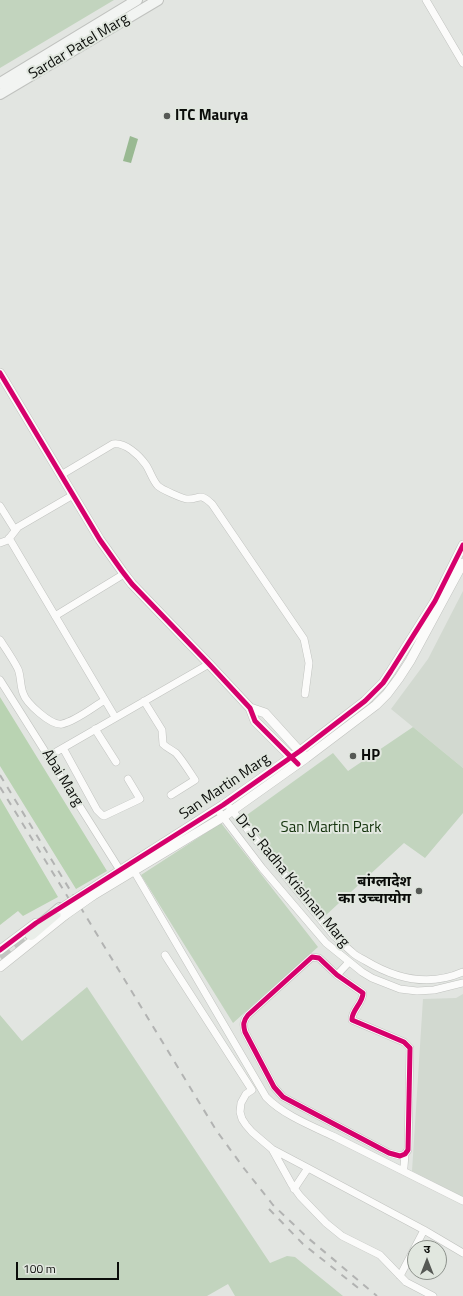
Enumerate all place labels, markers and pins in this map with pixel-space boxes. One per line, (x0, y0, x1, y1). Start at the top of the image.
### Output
place label: ITC Maurya (175, 107, 248, 125)
marker: ITC Maurya (162, 111, 172, 121)
place label: HP (361, 747, 380, 765)
marker: HP (348, 751, 358, 761)
place label: बांग्लादेश का उच्चायोग (338, 873, 411, 908)
marker: बांग्लादेश का उच्चायोग (414, 886, 424, 896)

